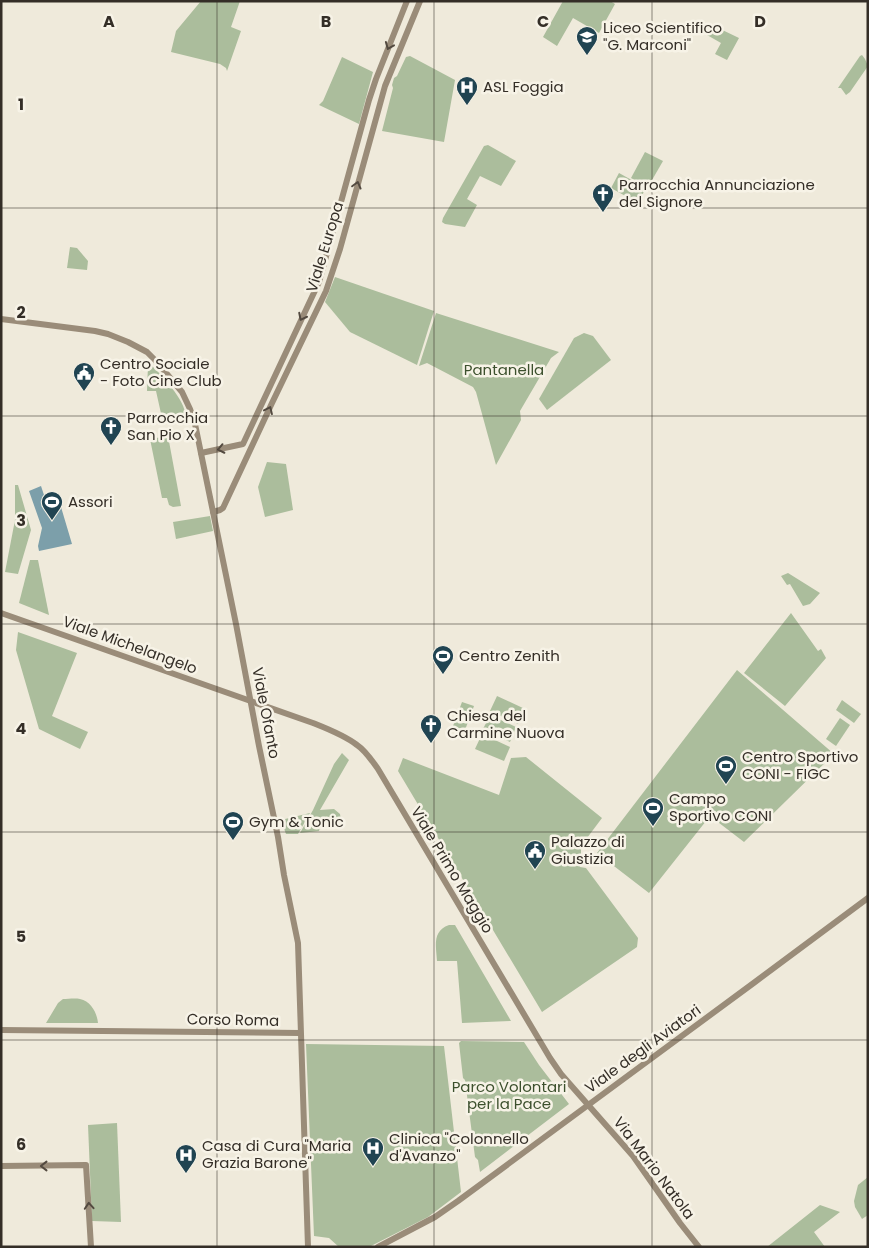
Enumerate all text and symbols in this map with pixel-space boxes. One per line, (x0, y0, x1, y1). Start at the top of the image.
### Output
text: A (103, 10, 115, 33)
text: B (321, 10, 331, 33)
text: C (537, 10, 549, 33)
text: D (754, 10, 766, 33)
place label: Liceo Scientifico "G. Marconi" (603, 17, 722, 55)
school or university icon: Liceo Scientifico "G. Marconi" (575, 25, 599, 56)
one-way arrow (385, 42, 395, 50)
hospital icon: ASL Foggia (455, 75, 479, 106)
place label: ASL Foggia (483, 76, 564, 97)
text: 1 (18, 93, 24, 116)
place label: Parrocchia Annunciazione del Signore (619, 174, 815, 212)
one-way arrow (352, 181, 362, 189)
church icon: Parrocchia Annunciazione del Signore (591, 182, 615, 213)
street label: Viale Europa (301, 199, 348, 295)
text: 2 (16, 301, 26, 324)
one-way arrow (298, 312, 308, 321)
place label: Centro Sociale - Foto Cine Club (100, 353, 222, 391)
park label: Pantanella (464, 359, 544, 380)
public building icon: Centro Sociale - Foto Cine Club (72, 361, 96, 392)
place label: Parrocchia San Pio X (127, 407, 208, 445)
one-way arrow (262, 407, 272, 416)
church icon: Parrocchia San Pio X (99, 415, 123, 446)
one-way arrow (217, 443, 226, 454)
sports icon: Assori (40, 490, 64, 521)
place label: Assori (68, 491, 113, 512)
text: 3 (16, 509, 26, 532)
street label: Viale Michelangelo (60, 610, 200, 679)
sports icon: Centro Zenith (431, 644, 455, 675)
place label: Centro Zenith (459, 645, 560, 666)
street label: Viale Ofanto (247, 666, 286, 760)
place label: Chiesa del Carmine Nuova (447, 705, 565, 743)
church icon: Chiesa del Carmine Nuova (419, 713, 443, 744)
text: 4 (16, 717, 27, 740)
place label: Centro Sportivo CONI - FIGC (742, 746, 858, 784)
sports icon: Centro Sportivo CONI - FIGC (714, 754, 738, 785)
place label: Campo Sportivo CONI (669, 788, 772, 826)
sports icon: Campo Sportivo CONI (641, 796, 665, 827)
street label: Viale Primo Maggio (406, 802, 499, 937)
sports icon: Gym & Tonic (221, 810, 245, 841)
place label: Gym & Tonic (249, 811, 344, 832)
place label: Palazzo di Giustizia (551, 831, 625, 869)
public building icon: Palazzo di Giustizia (523, 839, 547, 870)
text: 5 (16, 925, 26, 948)
street label: Viale degli Aviatori (580, 999, 705, 1098)
street label: Corso Roma (187, 1008, 279, 1031)
park label: Parco Volontari per la Pace (452, 1076, 566, 1114)
street label: Via Mario Natola (609, 1112, 700, 1223)
place label: Clinica "Colonnello d'Avanzo" (389, 1128, 529, 1166)
text: 6 (16, 1133, 26, 1156)
place label: Casa di Cura "Maria Grazia Barone" (202, 1135, 351, 1173)
hospital icon: Clinica "Colonnello d'Avanzo" (361, 1136, 385, 1167)
hospital icon: Casa di Cura "Maria Grazia Barone" (174, 1143, 198, 1174)
one-way arrow (40, 1161, 48, 1171)
one-way arrow (84, 1202, 95, 1210)

